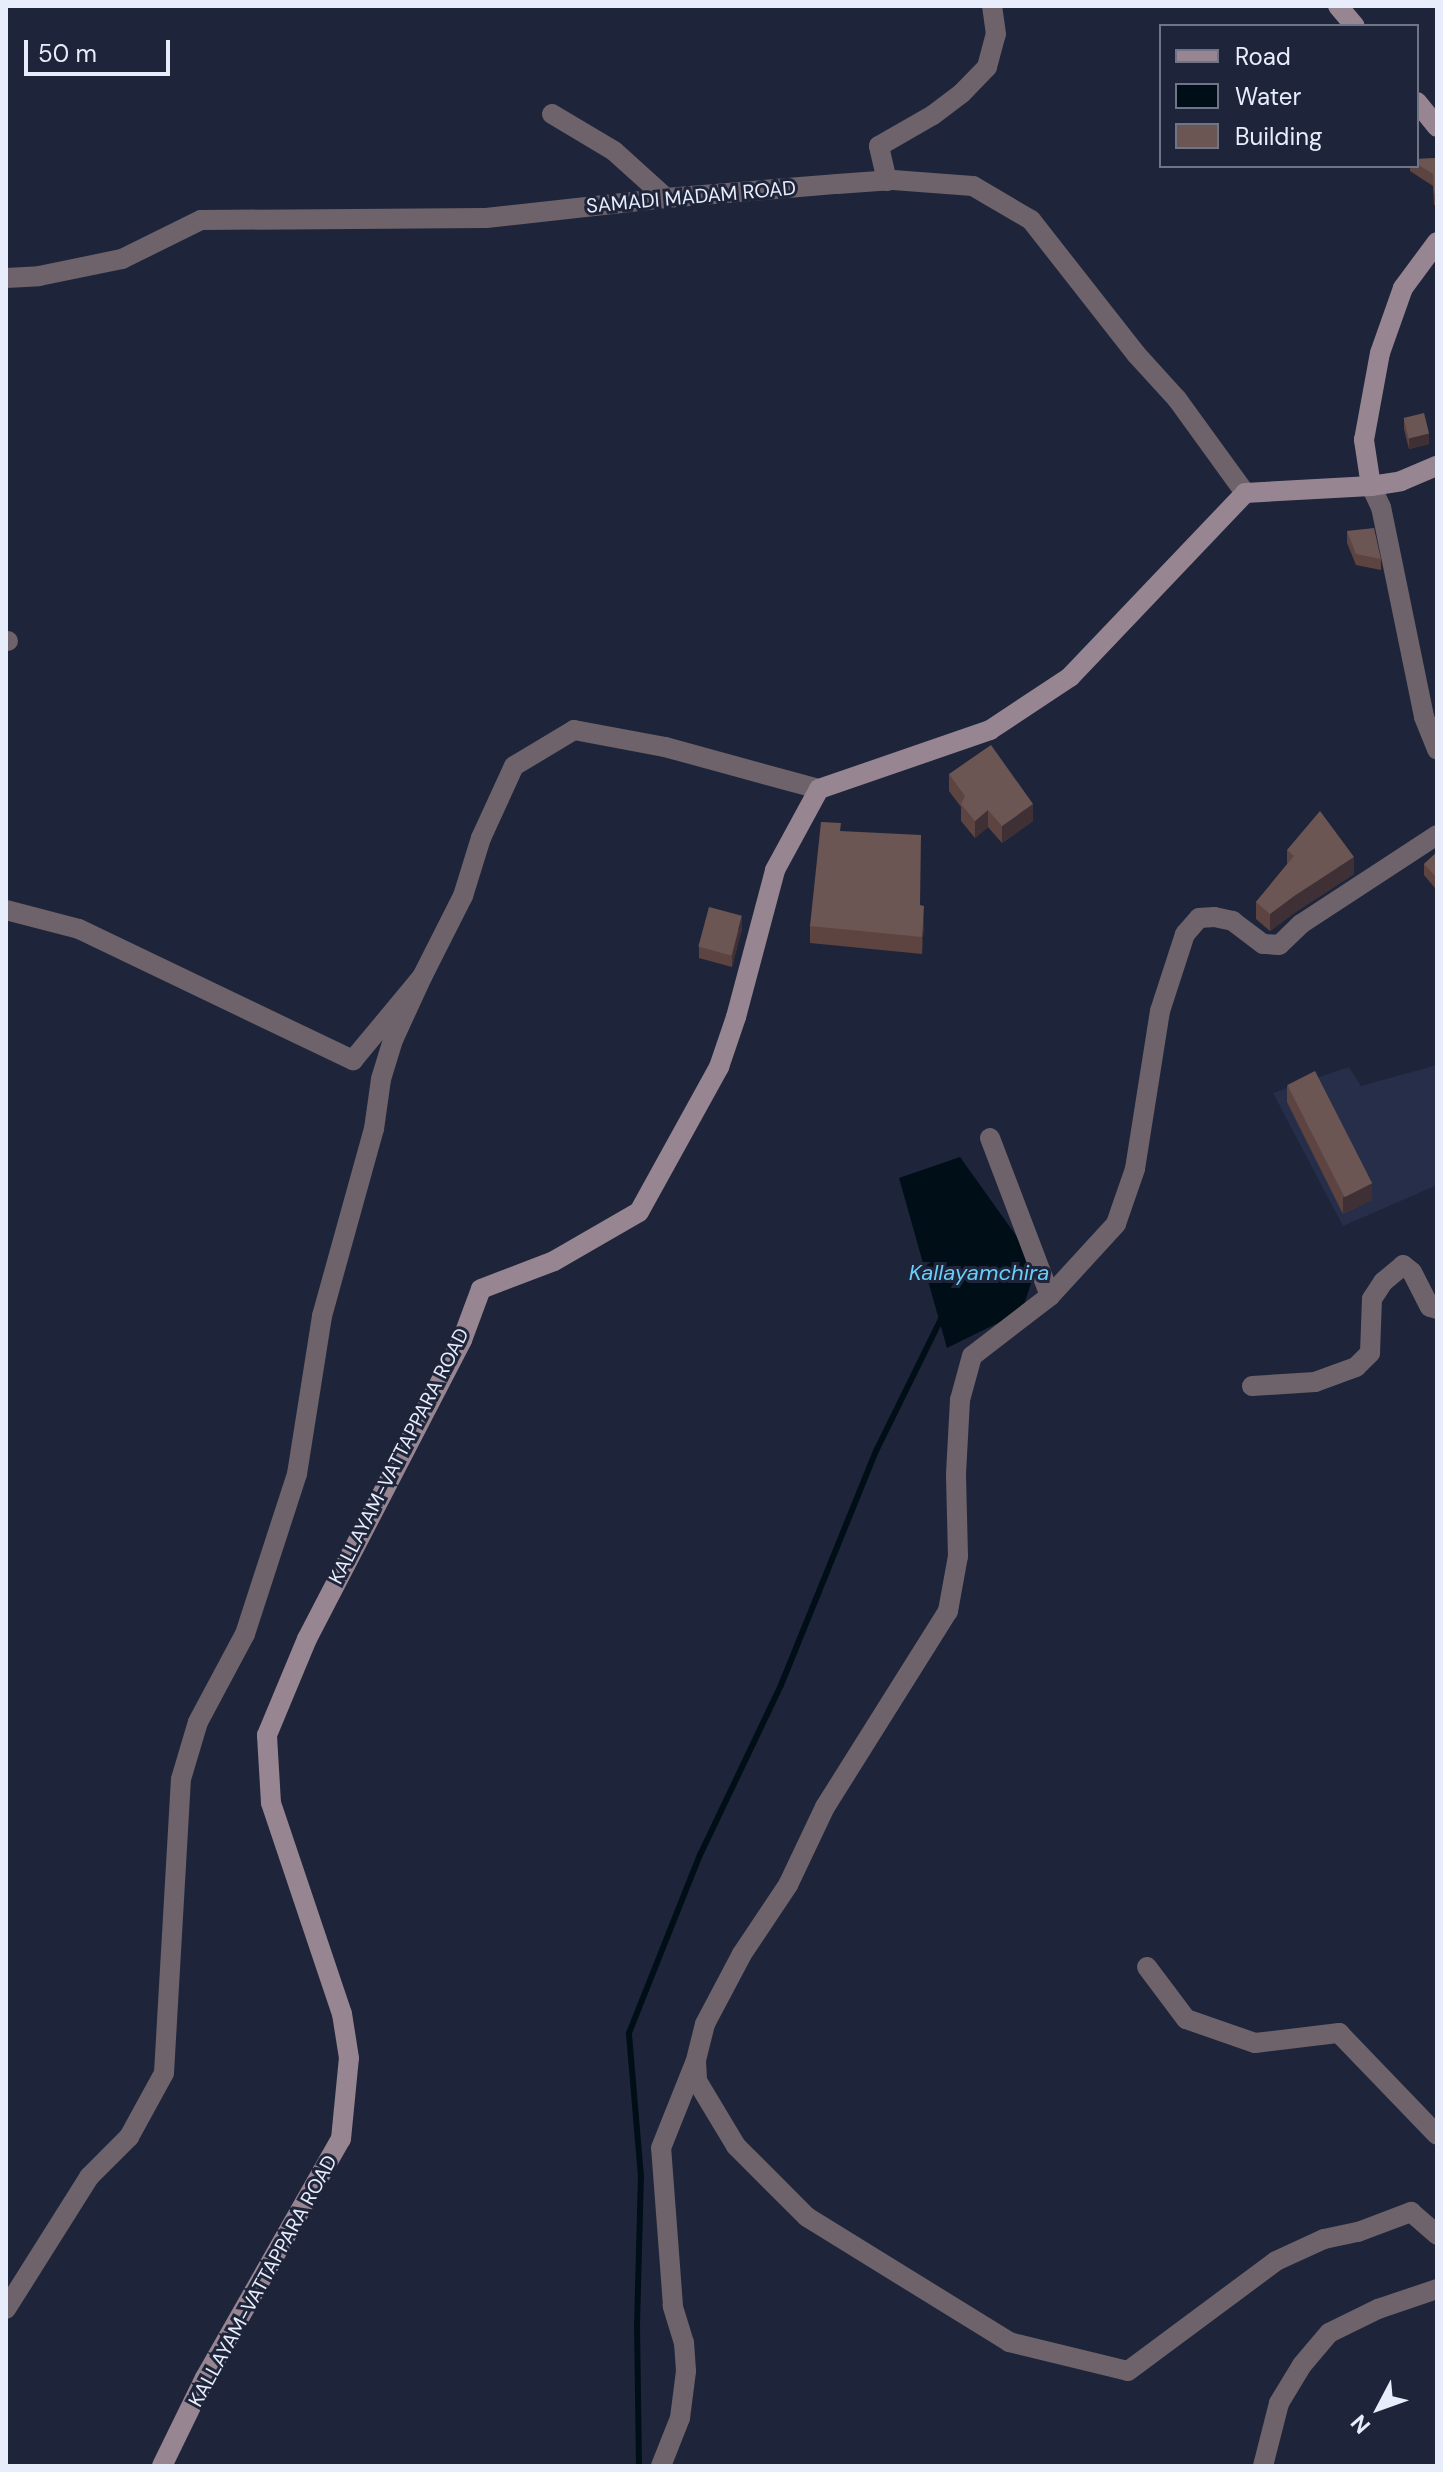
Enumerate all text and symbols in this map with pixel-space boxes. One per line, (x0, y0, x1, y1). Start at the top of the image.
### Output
scale bar (28, 24, 174, 74)
legend (1159, 24, 1419, 168)
text: 50 m (38, 38, 97, 69)
text: Road (1235, 41, 1291, 72)
text: Water (1235, 81, 1301, 112)
text: Building (1235, 121, 1322, 152)
street label: SAMADI MADAM ROAD (585, 176, 797, 218)
water label: Kallayamchira (909, 1260, 1049, 1286)
street label: KALLAYAM-VATTAPPARA ROAD (324, 1324, 474, 1588)
street label: KALLAYAM-VATTAPPARA ROAD (184, 2151, 342, 2411)
north arrow (1339, 2368, 1419, 2448)
text: N (1344, 2409, 1377, 2440)

